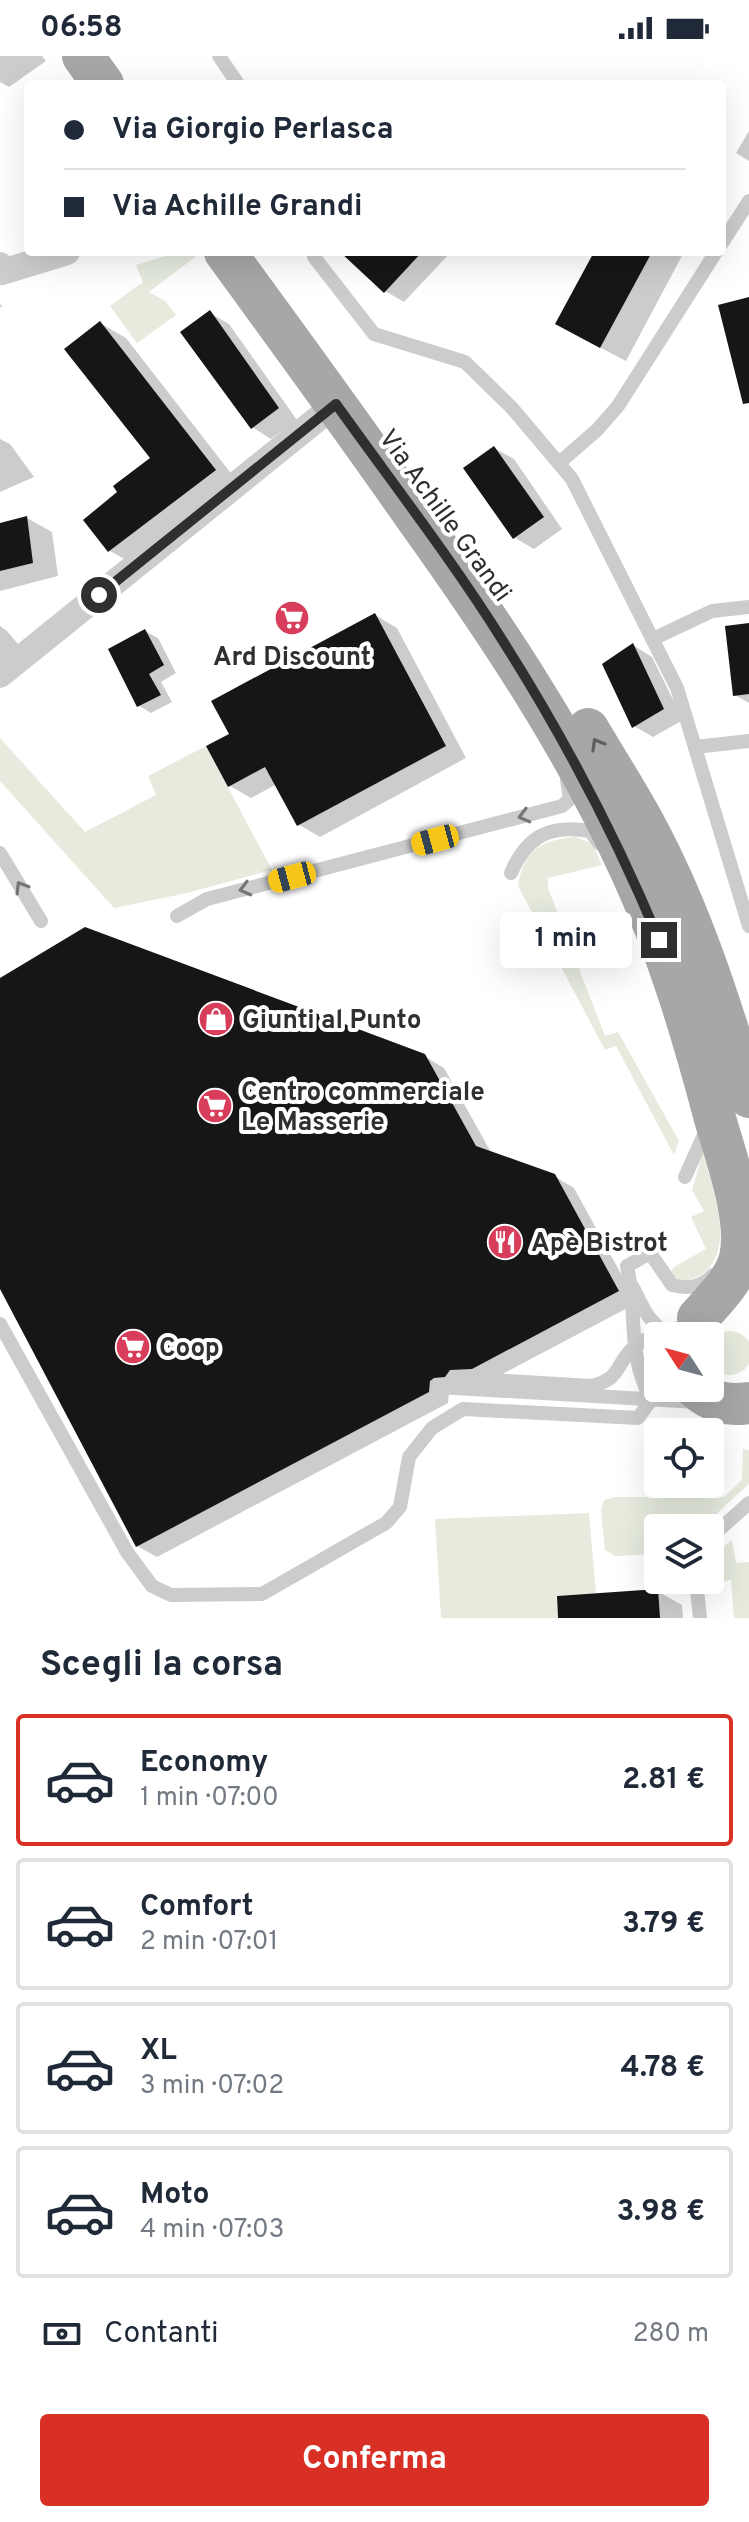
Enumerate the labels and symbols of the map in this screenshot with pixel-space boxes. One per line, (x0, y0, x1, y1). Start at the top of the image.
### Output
street label: Via Achille Grandi (370, 424, 518, 609)
route start (81, 577, 117, 613)
supermarket icon: Ard Discount (273, 599, 311, 637)
place label: Ard Discount (213, 642, 371, 675)
one-way arrow (591, 738, 607, 753)
one-way arrow (517, 807, 531, 824)
car (409, 822, 461, 858)
car (266, 859, 318, 895)
one-way arrow (239, 880, 253, 897)
one-way arrow (15, 881, 30, 896)
callout: 1 min (499, 912, 631, 968)
route end (641, 922, 677, 958)
shop icon: Giunti al Punto (197, 1000, 235, 1038)
place label: Giunti al Punto (242, 1005, 421, 1038)
place label: Centro commerciale Le Masserie (241, 1077, 485, 1140)
supermarket icon: Centro commerciale Le Masserie (196, 1087, 234, 1125)
restaurant icon: Apè Bistrot (486, 1223, 524, 1261)
place label: Apè Bistrot (531, 1228, 668, 1261)
north arrow (644, 1322, 724, 1402)
supermarket icon: Coop (114, 1328, 152, 1366)
place label: Coop (159, 1333, 220, 1366)

